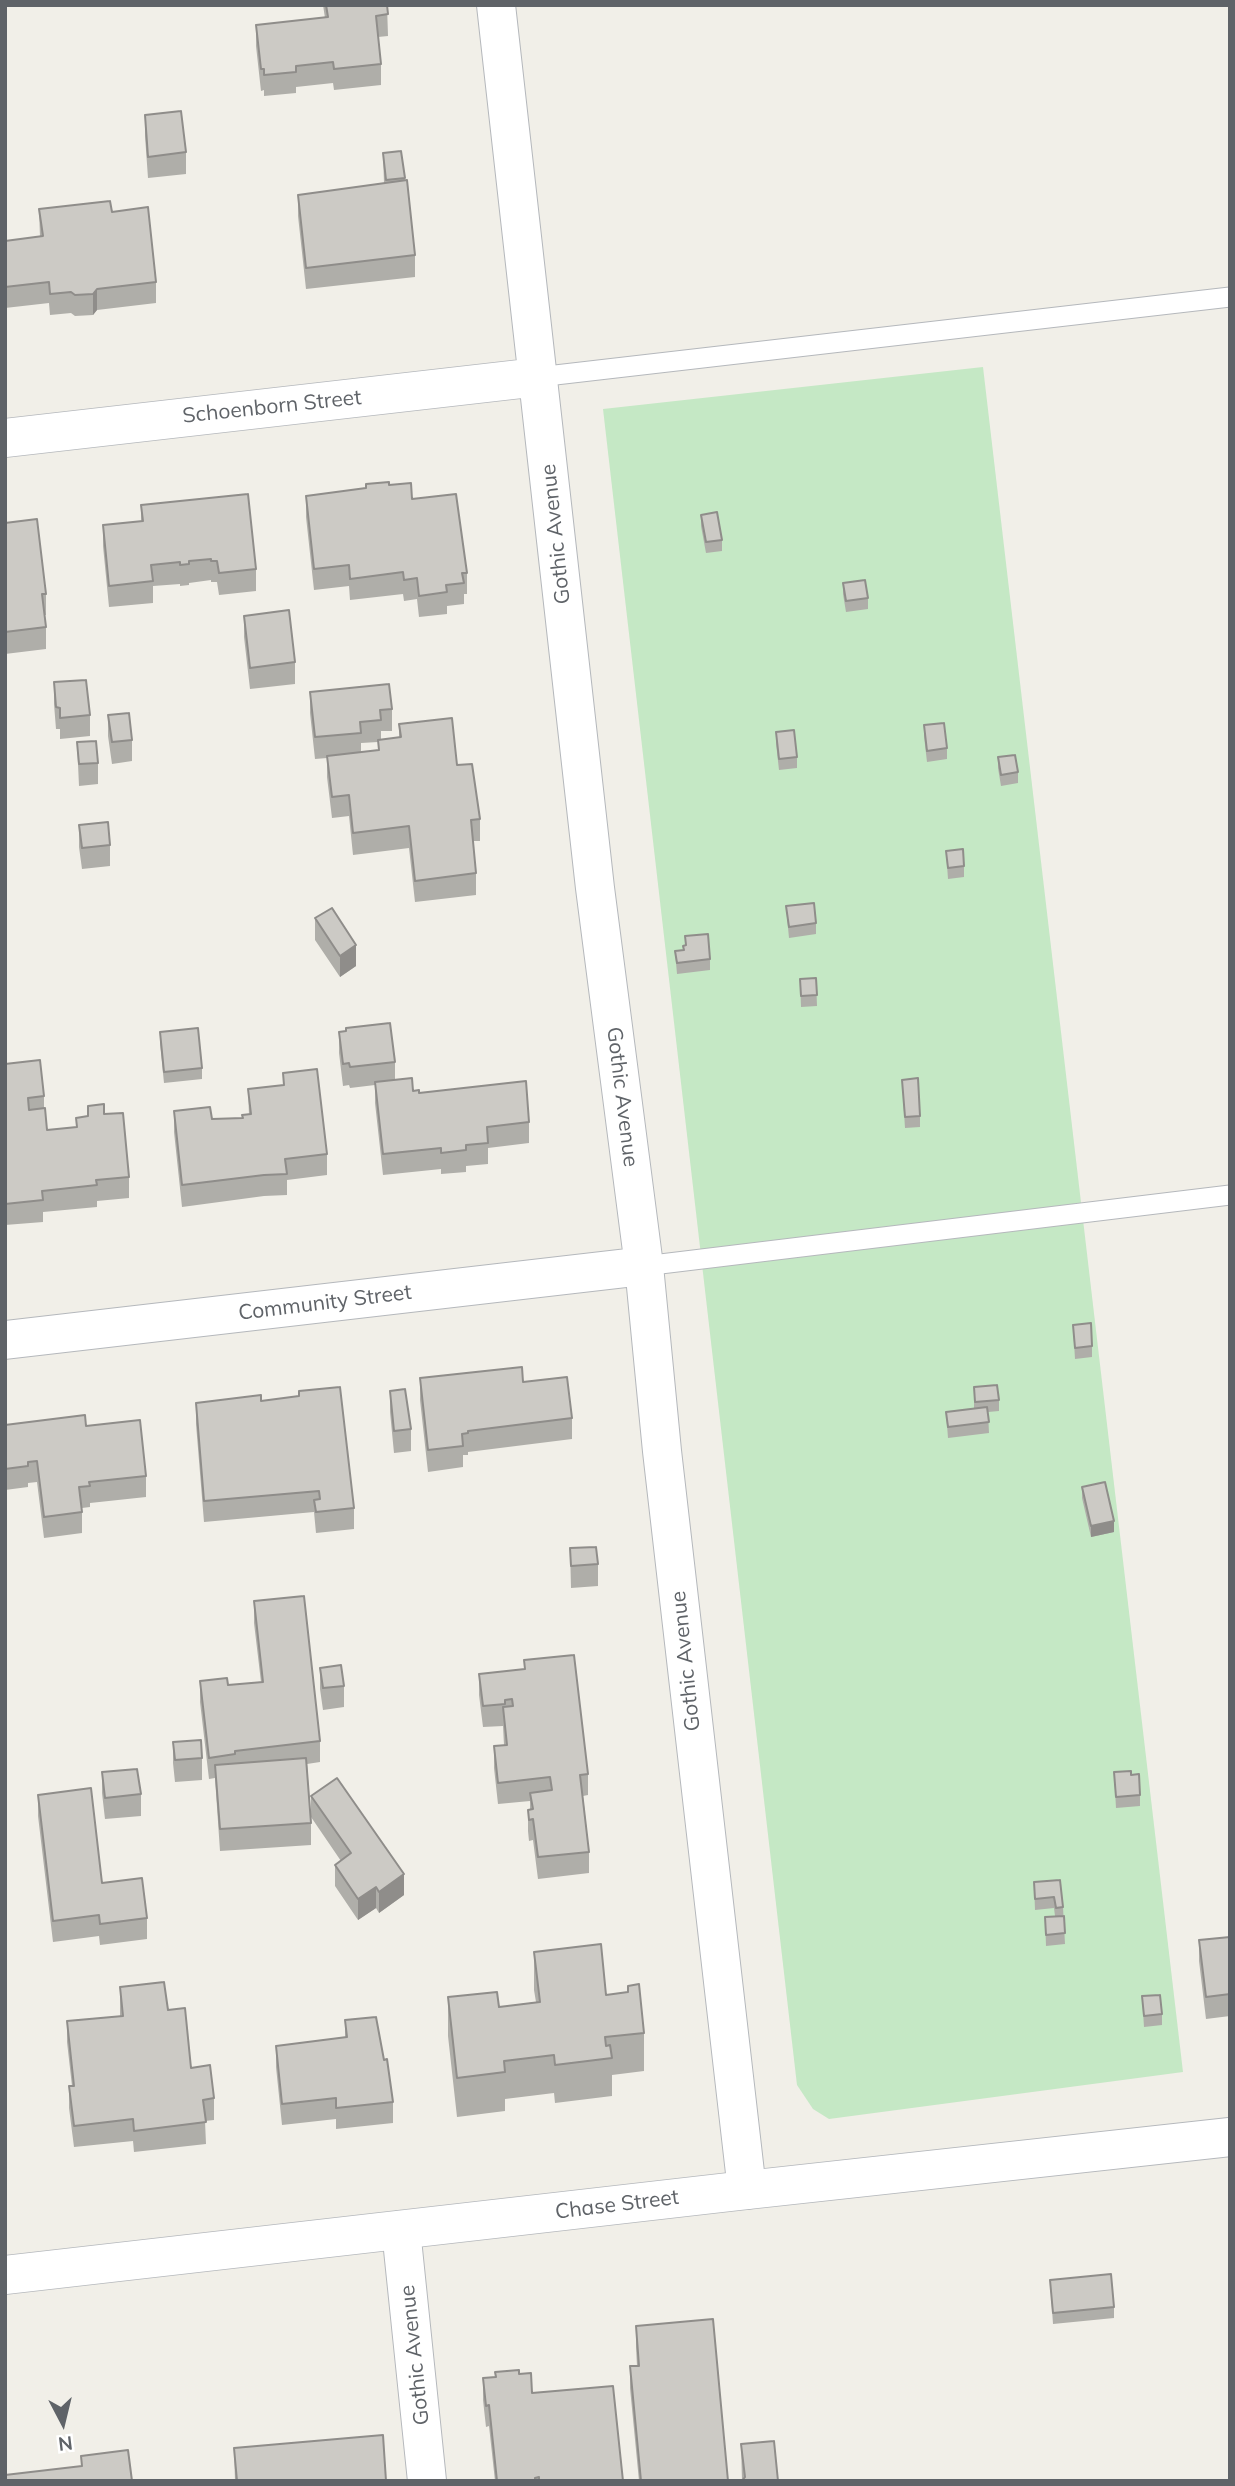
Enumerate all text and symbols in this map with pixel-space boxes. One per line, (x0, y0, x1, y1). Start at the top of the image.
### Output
street label: Schoenborn Street (181, 385, 363, 429)
street label: Gothic Avenue (536, 463, 576, 605)
street label: Gothic Avenue (601, 1026, 643, 1168)
street label: Community Street (237, 1280, 413, 1326)
street label: Gothic Avenue (666, 1590, 706, 1732)
street label: Chase Street (554, 2185, 680, 2225)
street label: Gothic Avenue (395, 2284, 435, 2426)
north arrow (28, 2388, 98, 2458)
text: N (57, 2431, 74, 2457)

